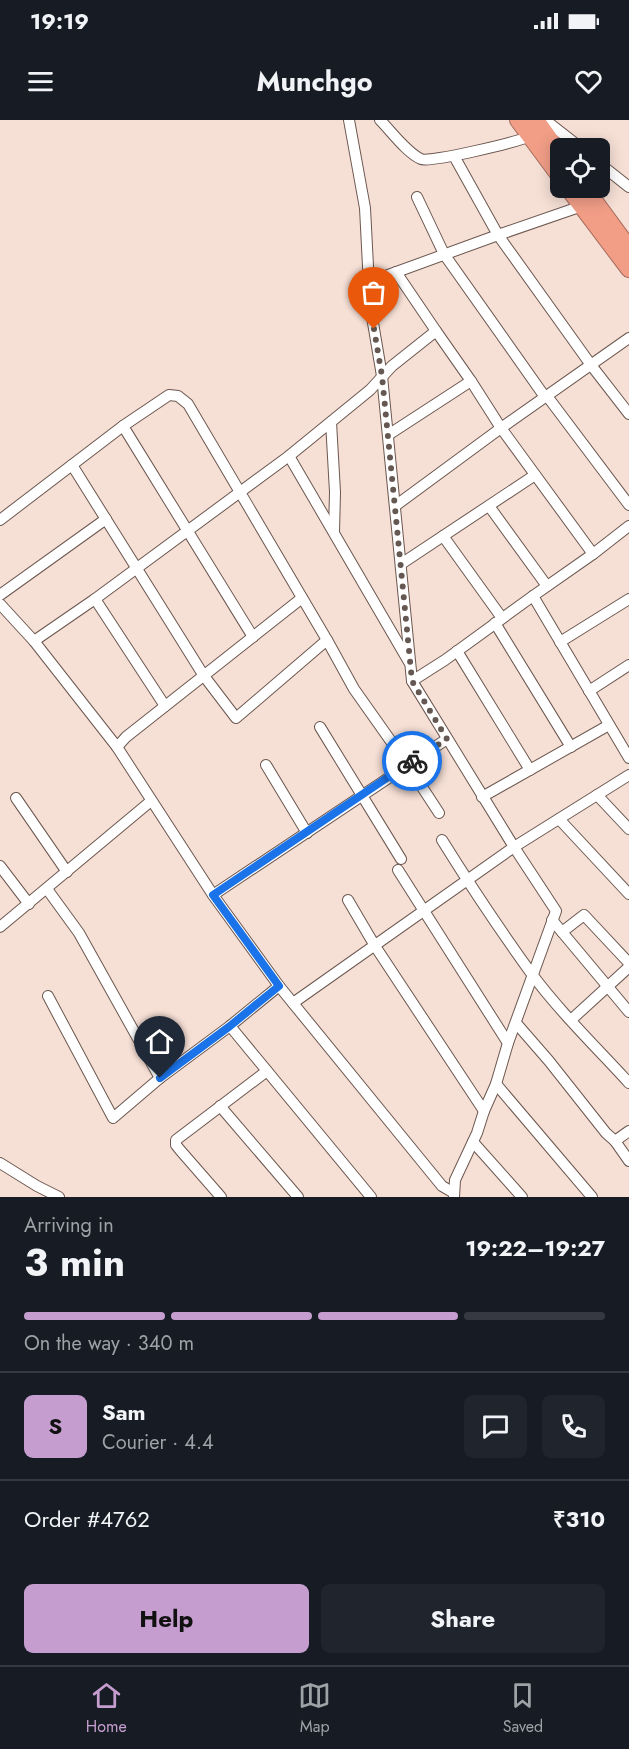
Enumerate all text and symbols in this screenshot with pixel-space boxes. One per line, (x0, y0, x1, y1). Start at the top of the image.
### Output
text: 19:19 (30, 5, 89, 37)
text: Munchgo (256, 62, 373, 101)
icon: menu (24, 65, 57, 98)
icon: heart (572, 65, 605, 98)
map controls (550, 138, 610, 198)
button: locate (550, 138, 610, 198)
pin (348, 267, 399, 329)
icon: bag (357, 276, 390, 309)
courier (382, 731, 442, 791)
icon: bike (396, 745, 429, 778)
pin (134, 1016, 185, 1078)
icon: home (143, 1025, 176, 1058)
text: Arriving in (24, 1211, 114, 1240)
text: 19:22–19:27 (465, 1232, 605, 1264)
text: 3 min (24, 1234, 125, 1291)
text: On the way · 340 m (24, 1329, 194, 1358)
button: chat (464, 1395, 527, 1458)
button: phone (542, 1395, 605, 1458)
text: Sam (102, 1396, 146, 1428)
text: S (49, 1410, 62, 1442)
text: Courier · 4.4 (102, 1428, 214, 1457)
text: Order #4762 (24, 1503, 150, 1535)
text: ₹310 (553, 1503, 605, 1535)
button: Help (24, 1584, 309, 1653)
button: Share (321, 1584, 605, 1653)
tab: Home (86, 1679, 127, 1738)
tab: Map (298, 1679, 331, 1738)
tab: Saved (503, 1679, 543, 1738)

